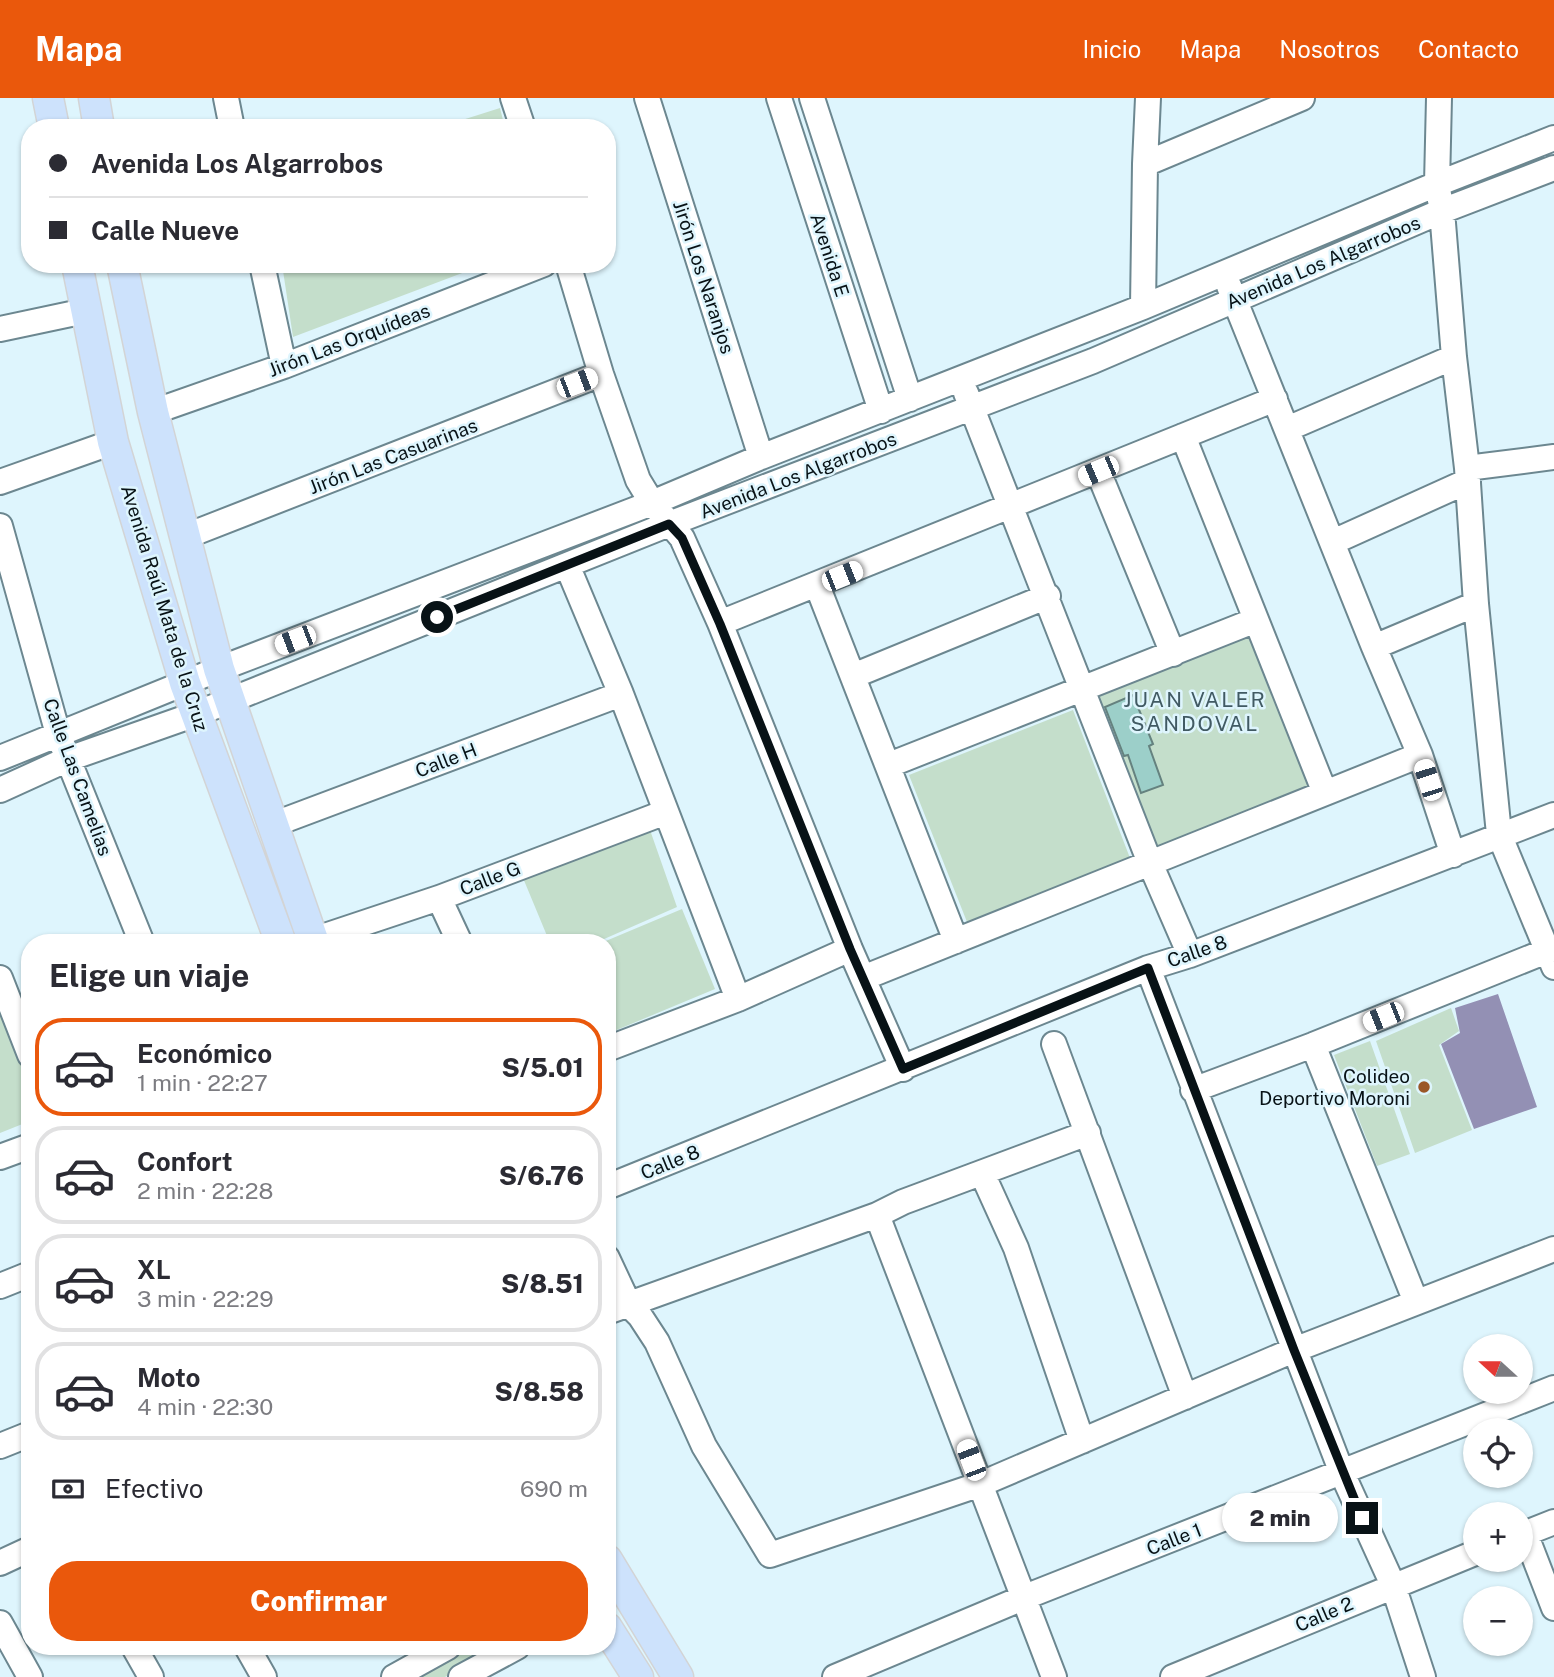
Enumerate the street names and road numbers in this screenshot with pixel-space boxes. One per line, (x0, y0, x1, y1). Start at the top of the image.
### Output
street label: Jirón Los Naranjos (669, 198, 739, 356)
street label: Avenida E (806, 211, 854, 299)
street label: Avenida Los Algarrobos (1223, 211, 1423, 313)
street label: Jirón Las Orquídeas (265, 299, 433, 381)
street label: Jirón Las Casuarinas (306, 414, 480, 498)
street label: Avenida Los Algarrobos (697, 427, 899, 523)
street label: Avenida Raúl Mata de la Cruz (117, 482, 213, 734)
street label: Calle Las Camelias (39, 695, 117, 859)
street label: Calle H (412, 738, 480, 782)
street label: Calle G (456, 856, 524, 900)
street label: Calle 8 (1164, 931, 1230, 971)
street label: Calle 8 (637, 1140, 703, 1184)
street label: Calle 1 (1143, 1518, 1205, 1560)
street label: Calle 2 (1292, 1592, 1356, 1636)

